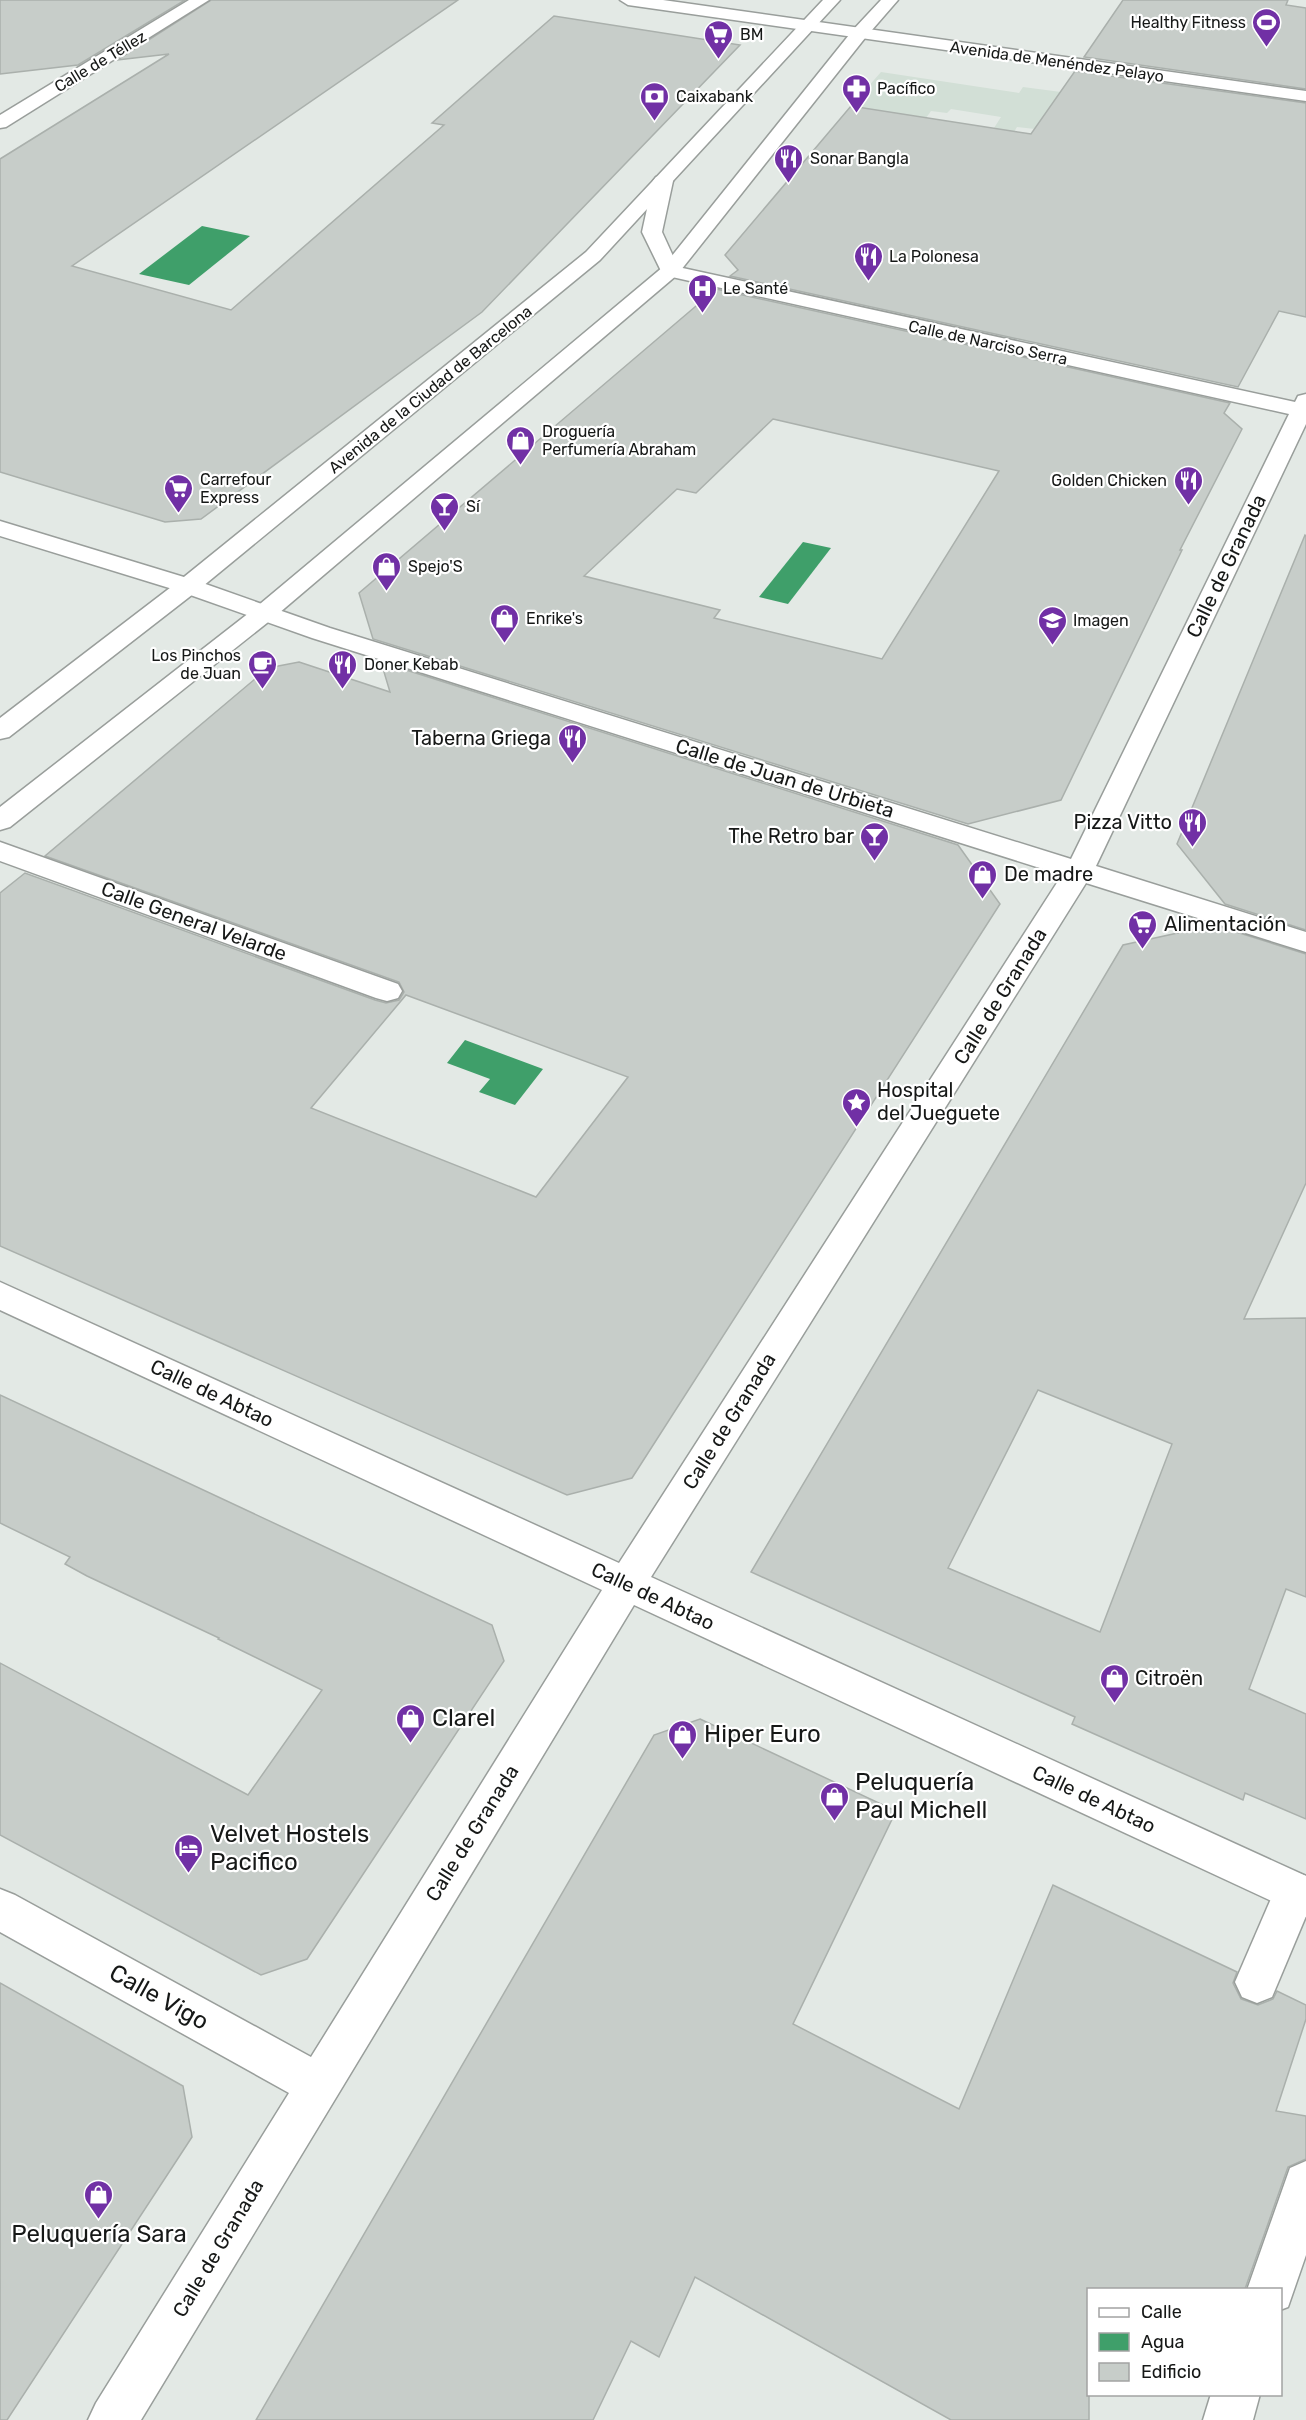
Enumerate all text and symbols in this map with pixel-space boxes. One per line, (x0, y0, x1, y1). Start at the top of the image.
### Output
sports icon: Healthy Fitness (1251, 6, 1283, 48)
place label: Healthy Fitness (1130, 13, 1246, 32)
supermarket icon: BM (703, 18, 735, 60)
place label: BM (740, 25, 763, 44)
street label: Calle de Téllez (51, 27, 150, 96)
street label: Avenida de Menéndez Pelayo (949, 37, 1165, 86)
pharmacy icon: Pacífico (840, 72, 872, 114)
place label: Pacífico (877, 79, 935, 98)
bank icon: Caixabank (639, 80, 671, 122)
place label: Caixabank (676, 87, 754, 106)
restaurant icon: Sonar Bangla (773, 142, 805, 184)
place label: Sonar Bangla (810, 149, 909, 168)
restaurant icon: La Polonesa (852, 240, 884, 282)
place label: La Polonesa (889, 247, 979, 266)
hospital icon: Le Santé (686, 272, 718, 314)
place label: Le Santé (723, 279, 788, 298)
street label: Avenida de la Ciudad de Barcelona (325, 302, 536, 477)
street label: Calle de Narciso Serra (907, 316, 1069, 369)
place label: Droguería Perfumería Abraham (542, 422, 696, 459)
shop icon: Droguería Perfumería Abraham (505, 424, 537, 466)
restaurant icon: Golden Chicken (1172, 464, 1204, 506)
place label: Carrefour Express (200, 470, 271, 507)
place label: Golden Chicken (1051, 471, 1167, 490)
supermarket icon: Carrefour Express (163, 472, 195, 514)
bar icon: Sí (429, 490, 461, 532)
street label: Calle de Granada (1181, 490, 1271, 642)
place label: Sí (466, 497, 481, 516)
shop icon: Spejo'S (371, 550, 403, 592)
place label: Spejo'S (408, 557, 463, 576)
shop icon: Enrike's (489, 602, 521, 644)
school or university icon: Imagen (1036, 604, 1068, 646)
place label: Enrike's (526, 609, 583, 628)
place label: Imagen (1073, 611, 1129, 630)
place label: Los Pinchos de Juan (151, 646, 241, 683)
cafe icon: Los Pinchos de Juan (246, 648, 278, 690)
restaurant icon: Doner Kebab (327, 648, 359, 690)
place label: Doner Kebab (364, 655, 458, 674)
restaurant icon: Taberna Griega (556, 722, 588, 764)
place label: Taberna Griega (411, 726, 551, 750)
street label: Calle de Juan de Urbieta (673, 733, 897, 823)
restaurant icon: Pizza Vitto (1177, 806, 1209, 848)
place label: Pizza Vitto (1074, 810, 1172, 834)
bar icon: The Retro bar (859, 820, 891, 862)
place label: The Retro bar (728, 824, 854, 848)
shop icon: De madre (967, 858, 999, 900)
place label: De madre (1004, 862, 1093, 886)
street label: Calle General Velarde (98, 876, 290, 966)
supermarket icon: Alimentación (1127, 908, 1159, 950)
place label: Alimentación (1164, 912, 1286, 936)
street label: Calle de Granada (948, 923, 1052, 1069)
place label: Hospital del Jueguete (877, 1078, 1000, 1125)
place icon: Hospital del Jueguete (840, 1086, 872, 1128)
street label: Calle de Granada (677, 1348, 781, 1494)
street label: Calle de Abtao (147, 1354, 277, 1432)
street label: Calle de Abtao (588, 1557, 718, 1635)
shop icon: Citroën (1098, 1662, 1130, 1704)
place label: Citroën (1135, 1666, 1203, 1690)
shop icon: Clarel (395, 1702, 427, 1744)
place label: Clarel (432, 1704, 495, 1732)
shop icon: Hiper Euro (667, 1718, 699, 1760)
place label: Hiper Euro (704, 1720, 821, 1748)
street label: Calle de Granada (420, 1760, 524, 1906)
street label: Calle de Abtao (1029, 1760, 1159, 1838)
place label: Peluquería Paul Michell (855, 1768, 987, 1824)
shop icon: Peluquería Paul Michell (818, 1780, 850, 1822)
place label: Velvet Hostels Pacifico (210, 1820, 369, 1876)
hotel icon: Velvet Hostels Pacifico (173, 1832, 205, 1874)
street label: Calle Vigo (104, 1958, 214, 2036)
street label: Calle de Granada (167, 2175, 269, 2321)
shop icon: Peluquería Sara (83, 2178, 115, 2220)
place label: Peluquería Sara (11, 2220, 187, 2248)
legend (1087, 2288, 1282, 2396)
text: Calle (1141, 2301, 1182, 2323)
text: Agua (1141, 2331, 1184, 2353)
text: Edificio (1141, 2361, 1201, 2383)

